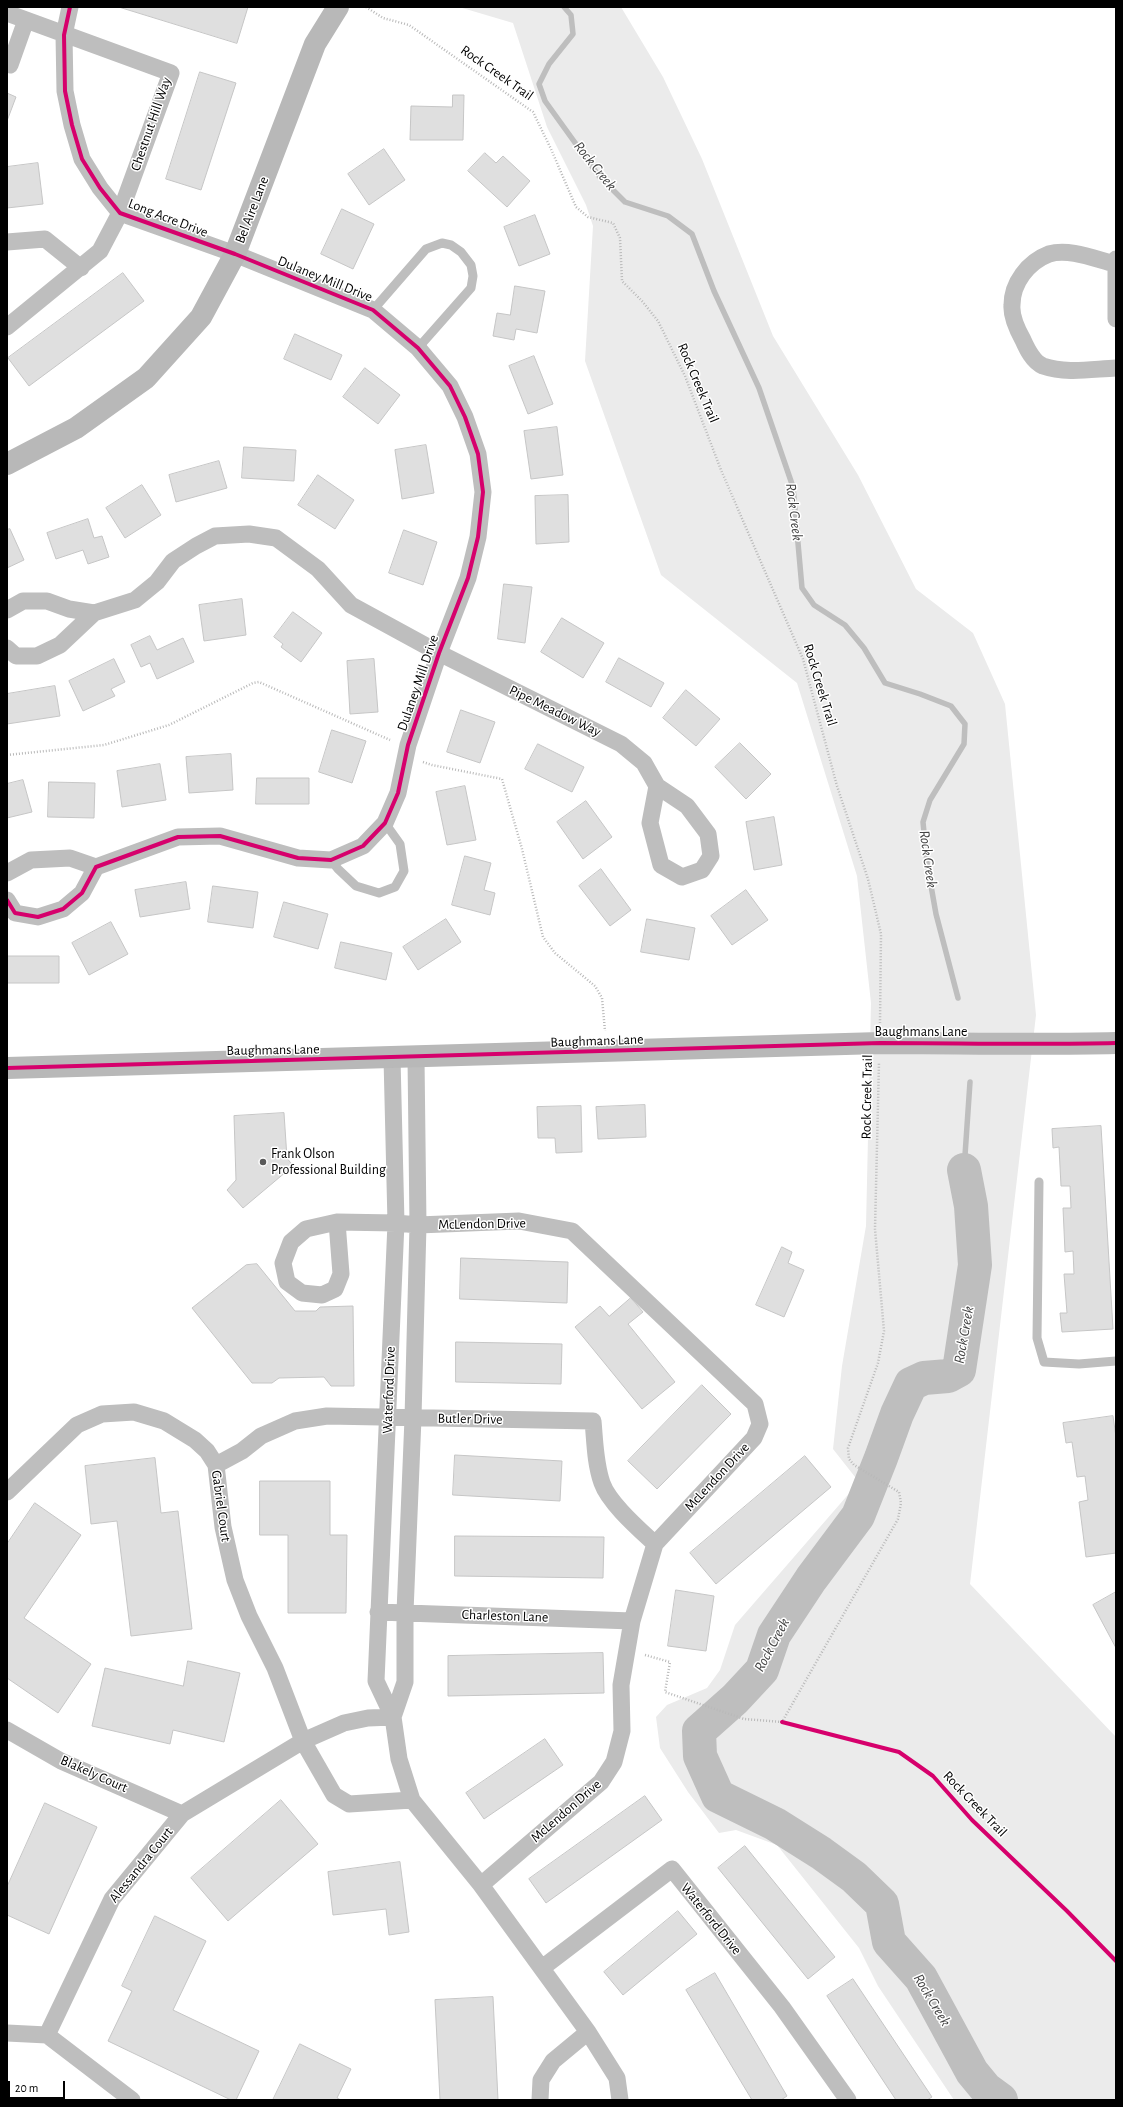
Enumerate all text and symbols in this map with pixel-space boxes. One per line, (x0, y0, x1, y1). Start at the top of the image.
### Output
street label: Rock Creek Trail (457, 42, 537, 104)
street label: Chestnut Hill Way (127, 75, 175, 173)
water label: Rock Creek (570, 138, 620, 194)
street label: Bel Aire Lane (232, 174, 272, 246)
street label: Long Acre Drive (126, 195, 210, 241)
street label: Dulaney Mill Drive (275, 252, 375, 306)
street label: Rock Creek Trail (674, 341, 722, 425)
water label: Rock Creek (782, 482, 806, 542)
street label: Dulaney Mill Drive (394, 633, 442, 733)
street label: Rock Creek Trail (800, 642, 840, 728)
street label: Pipe Meadow Way (506, 682, 604, 740)
water label: Rock Creek (915, 829, 941, 889)
street label: Baughmans Lane (874, 1024, 968, 1040)
street label: Baughmans Lane (550, 1031, 644, 1051)
street label: Baughmans Lane (226, 1041, 320, 1059)
street label: Rock Creek Trail (858, 1054, 876, 1140)
place label: Frank Olson Professional Building (271, 1146, 386, 1178)
marker: Frank Olson Professional Building (258, 1157, 268, 1167)
street label: McLendon Drive (438, 1215, 526, 1233)
water label: Rock Creek (950, 1305, 978, 1365)
street label: Waterford Drive (379, 1346, 399, 1434)
street label: Butler Drive (437, 1410, 503, 1428)
street label: McLendon Drive (681, 1439, 753, 1515)
street label: Gabriel Court (208, 1469, 234, 1543)
street label: Charleston Lane (461, 1606, 549, 1626)
water label: Rock Creek (750, 1615, 794, 1675)
street label: Blakely Court (58, 1752, 130, 1796)
street label: Rock Creek Trail (939, 1768, 1011, 1840)
street label: McLendon Drive (527, 1776, 605, 1846)
street label: Alessandra Court (105, 1824, 177, 1906)
street label: Waterford Drive (677, 1880, 745, 1958)
water label: Rock Creek (909, 1970, 955, 2030)
scale bar (10, 2073, 67, 2099)
text: 20 m (15, 2082, 38, 2094)

